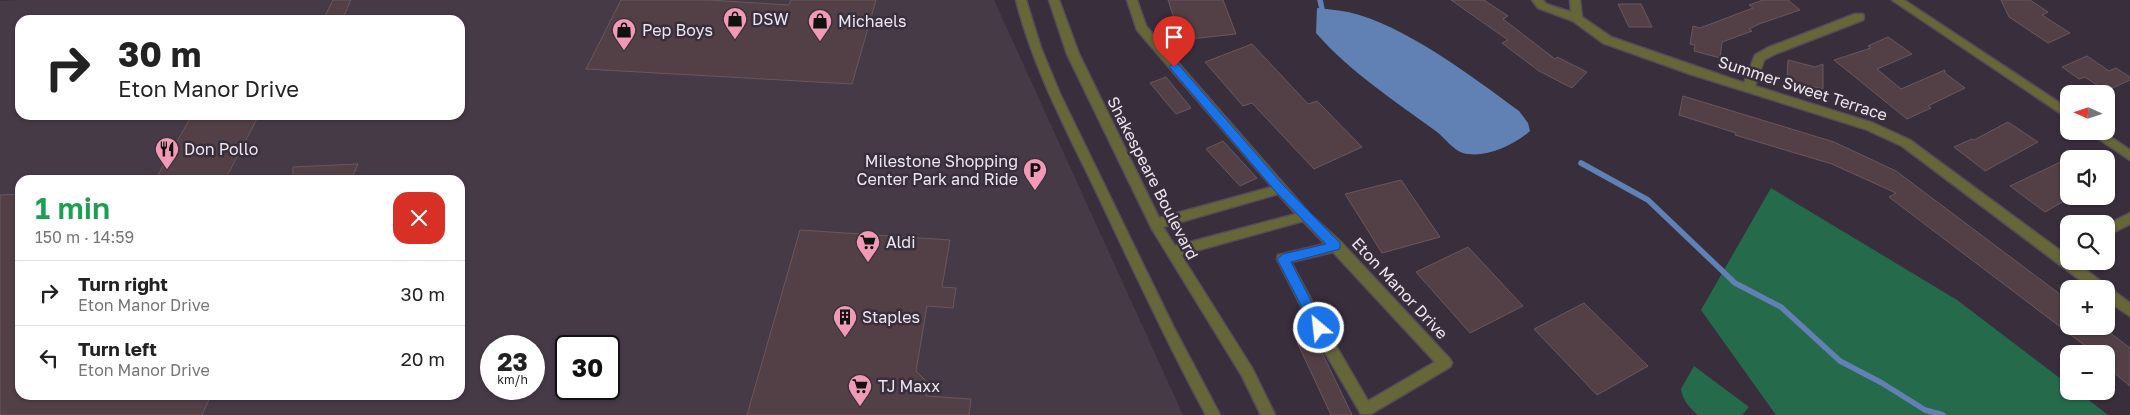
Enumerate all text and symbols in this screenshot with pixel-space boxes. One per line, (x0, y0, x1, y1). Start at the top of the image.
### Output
shop icon: DSW (722, 6, 748, 40)
shop icon: Michaels (807, 8, 833, 42)
place label: DSW (752, 9, 789, 29)
place label: Michaels (838, 11, 907, 31)
pin (1153, 16, 1195, 67)
shop icon: Pep Boys (611, 17, 637, 51)
place label: Pep Boys (642, 20, 713, 40)
icon: arrive (1160, 23, 1188, 51)
text: 30 m (118, 33, 201, 75)
icon: right (35, 35, 100, 100)
street label: Summer Sweet Terrace (1716, 51, 1890, 125)
text: Eton Manor Drive (118, 75, 299, 102)
north arrow (2060, 85, 2115, 140)
map controls (2060, 85, 2115, 400)
street label: Shakespeare Boulevard (1103, 93, 1203, 263)
restaurant icon: Don Pollo (154, 136, 180, 170)
place label: Don Pollo (184, 139, 258, 159)
button: sound (2060, 150, 2115, 205)
place label: Milestone Shopping Center Park and Ride (857, 151, 1018, 189)
parking icon: Milestone Shopping Center Park and Ride (1022, 157, 1048, 191)
text: 1 min (35, 190, 110, 226)
button: close (393, 192, 445, 244)
button: search (2060, 215, 2115, 270)
text: 150 m · 14:59 (35, 227, 134, 247)
supermarket icon: Aldi (855, 229, 881, 263)
place label: Aldi (886, 232, 916, 252)
street label: Eton Manor Drive (1348, 233, 1452, 343)
text: Turn right (78, 272, 168, 295)
icon: right (35, 279, 63, 307)
button: + (2060, 280, 2115, 335)
text: 30 m (401, 282, 445, 305)
text: Eton Manor Drive (78, 295, 210, 315)
position arrow (1292, 301, 1344, 353)
building icon: Staples (832, 304, 858, 338)
place label: Staples (862, 307, 920, 327)
speed limit sign: 30 (555, 335, 620, 400)
text: Turn left (78, 337, 157, 360)
icon: left (35, 344, 63, 372)
button: − (2060, 345, 2115, 400)
text: 23 (497, 346, 528, 377)
text: 20 m (401, 347, 445, 370)
text: Eton Manor Drive (78, 360, 210, 380)
text: km/h (497, 372, 528, 387)
supermarket icon: TJ Maxx (847, 373, 873, 407)
place label: TJ Maxx (878, 376, 940, 396)

